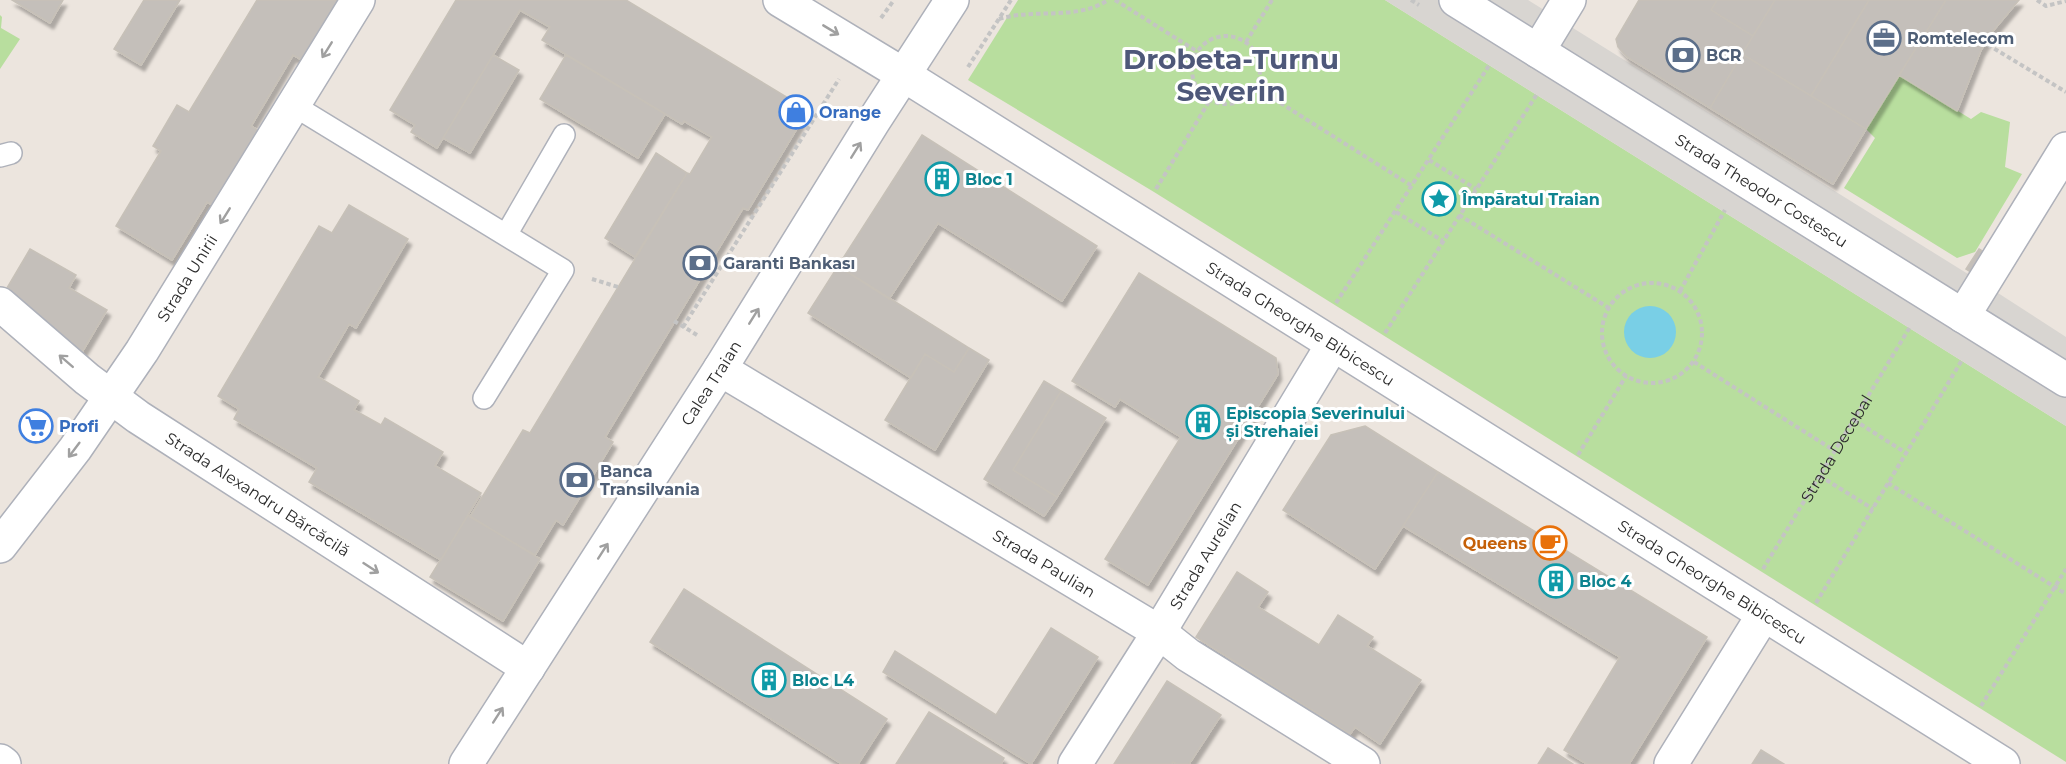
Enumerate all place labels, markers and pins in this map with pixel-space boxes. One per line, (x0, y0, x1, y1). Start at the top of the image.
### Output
office icon: Romtelecom (1866, 20, 1902, 56)
place label: Romtelecom (1907, 29, 2014, 48)
bank icon: BCR (1665, 37, 1701, 73)
place label: BCR (1706, 46, 1742, 65)
shop icon: Orange (778, 94, 814, 130)
place label: Orange (819, 103, 881, 122)
building icon: Bloc 1 (924, 161, 960, 197)
place label: Bloc 1 (965, 170, 1013, 189)
place icon: Împăratul Traian (1421, 181, 1457, 217)
place label: Împăratul Traian (1461, 190, 1600, 209)
bank icon: Garanti Bankası (682, 245, 718, 281)
place label: Garanti Bankası (723, 254, 855, 273)
building icon: Episcopia Severinului și Strehaiei (1185, 404, 1221, 440)
place label: Episcopia Severinului și Strehaiei (1226, 404, 1405, 442)
supermarket icon: Profi (18, 408, 54, 444)
place label: Profi (59, 417, 99, 436)
bank icon: Banca Transilvania (559, 462, 595, 498)
place label: Banca Transilvania (600, 462, 700, 499)
cafe icon: Queens (1532, 525, 1568, 561)
place label: Queens (1463, 534, 1527, 553)
building icon: Bloc 4 (1538, 563, 1574, 599)
place label: Bloc 4 (1579, 572, 1632, 591)
building icon: Bloc L4 (751, 662, 787, 698)
place label: Bloc L4 (792, 671, 854, 690)

